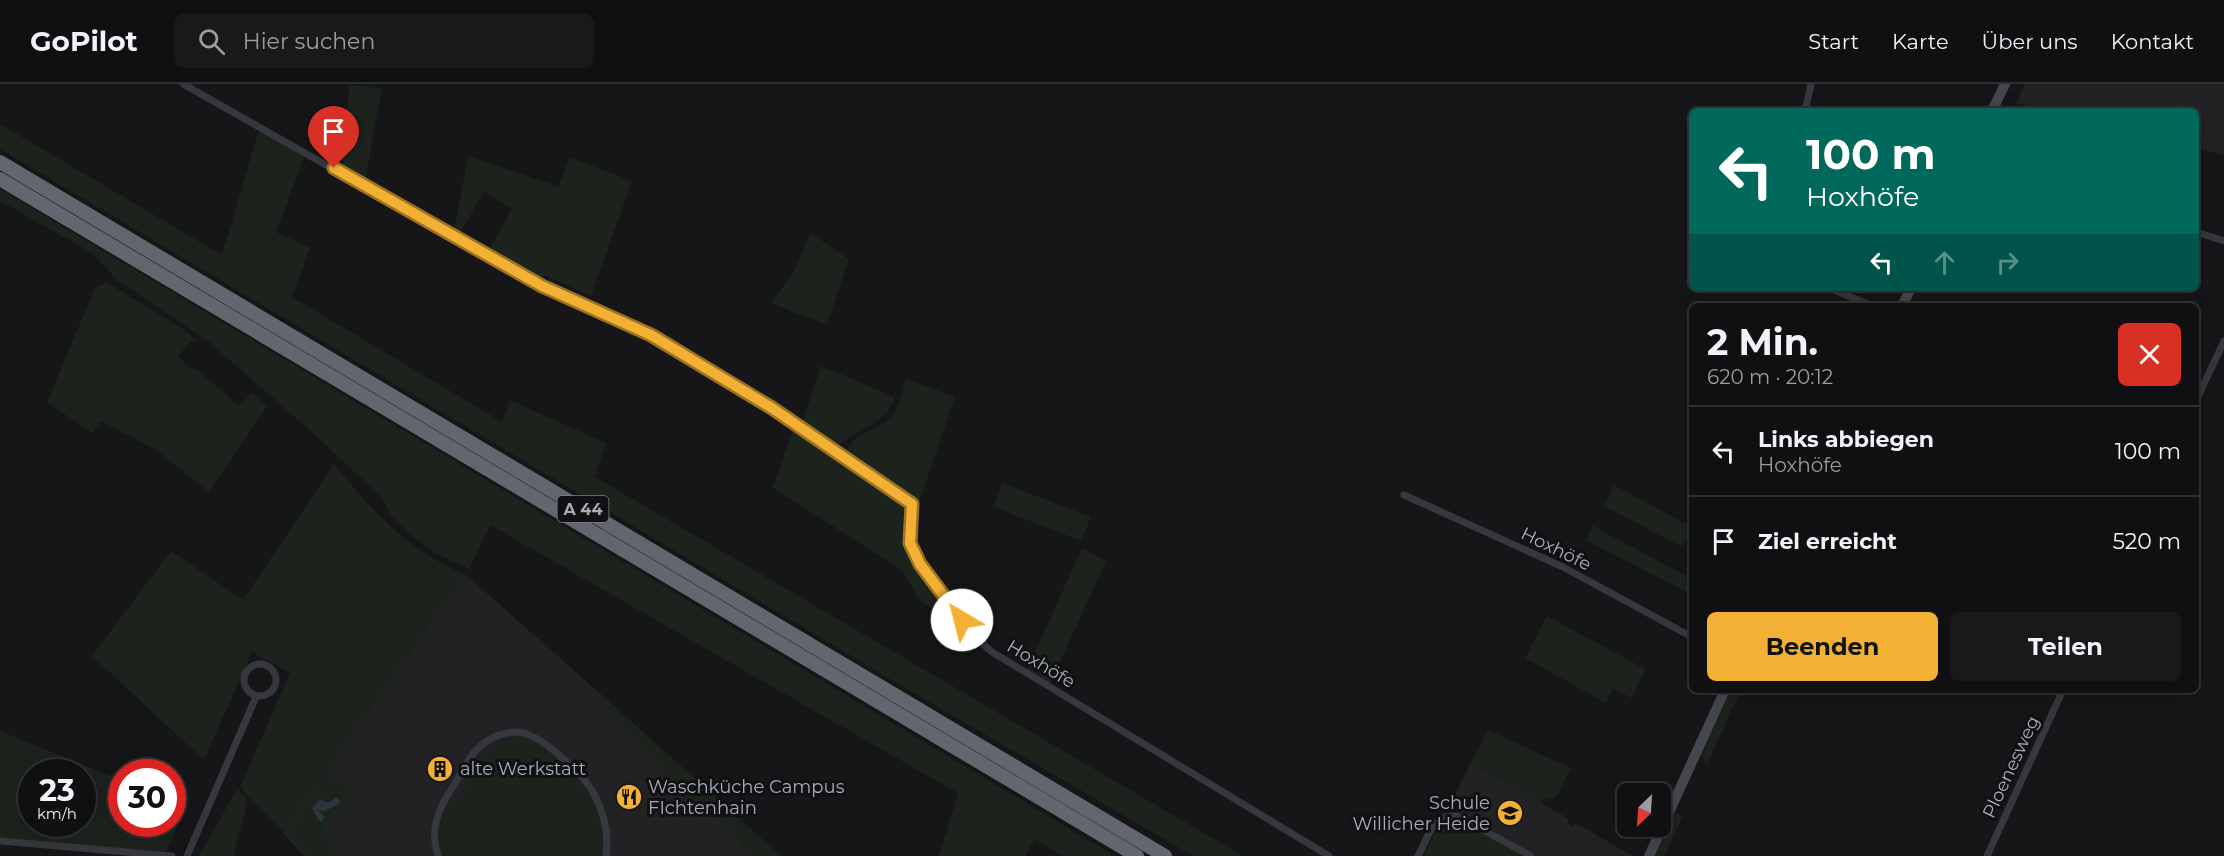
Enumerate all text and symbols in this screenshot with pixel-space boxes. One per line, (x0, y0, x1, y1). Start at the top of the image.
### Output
search box (174, 14, 594, 68)
text: GoPilot (30, 24, 138, 58)
icon: search (195, 25, 228, 58)
text: Hier suchen (243, 28, 375, 55)
text: Start (1808, 29, 1859, 54)
text: Karte (1892, 29, 1949, 54)
text: Über uns (1982, 29, 2078, 54)
text: Kontakt (2111, 29, 2194, 54)
pin (308, 106, 359, 168)
icon: arrive (317, 115, 350, 148)
text: 100 m (1806, 128, 1935, 180)
icon: left (1707, 132, 1785, 210)
text: Hoxhöfe (1806, 180, 1919, 213)
icon: left (1865, 246, 1898, 279)
icon: ahead (1928, 246, 1961, 279)
icon: right (1991, 246, 2024, 279)
text: 2 Min. (1707, 320, 1818, 364)
button: close (2118, 323, 2181, 386)
text: 620 m · 20:12 (1707, 365, 1833, 389)
text: Links abbiegen (1758, 426, 1934, 453)
icon: left (1707, 435, 1740, 468)
text: 100 m (2115, 438, 2181, 465)
text: Hoxhöfe (1758, 453, 1842, 477)
road number: A 44 (558, 496, 608, 522)
street label: Hoxhöfe (1517, 523, 1595, 575)
icon: arrive (1707, 525, 1740, 558)
text: Ziel erreicht (1758, 528, 1897, 555)
text: 520 m (2113, 528, 2181, 555)
position arrow (930, 588, 994, 652)
button: Beenden (1707, 612, 1938, 681)
button: Teilen (1950, 612, 2181, 681)
street label: Hoxhöfe (1003, 635, 1079, 693)
street label: Ploenesweg (1978, 712, 2044, 822)
building icon: alte Werkstatt (425, 754, 455, 784)
place label: alte Werkstatt (460, 758, 586, 780)
speed limit sign: 30 (108, 759, 186, 837)
text: 23 (39, 772, 75, 809)
place label: Waschküche Campus FIchtenhain (648, 776, 845, 819)
restaurant icon: Waschküche Campus FIchtenhain (614, 782, 644, 812)
north arrow (1617, 783, 1671, 837)
map controls (1617, 783, 1671, 837)
place label: Schule Willicher Heide (1353, 792, 1490, 835)
school or university icon: Schule Willicher Heide (1495, 798, 1525, 828)
text: km/h (37, 804, 77, 823)

